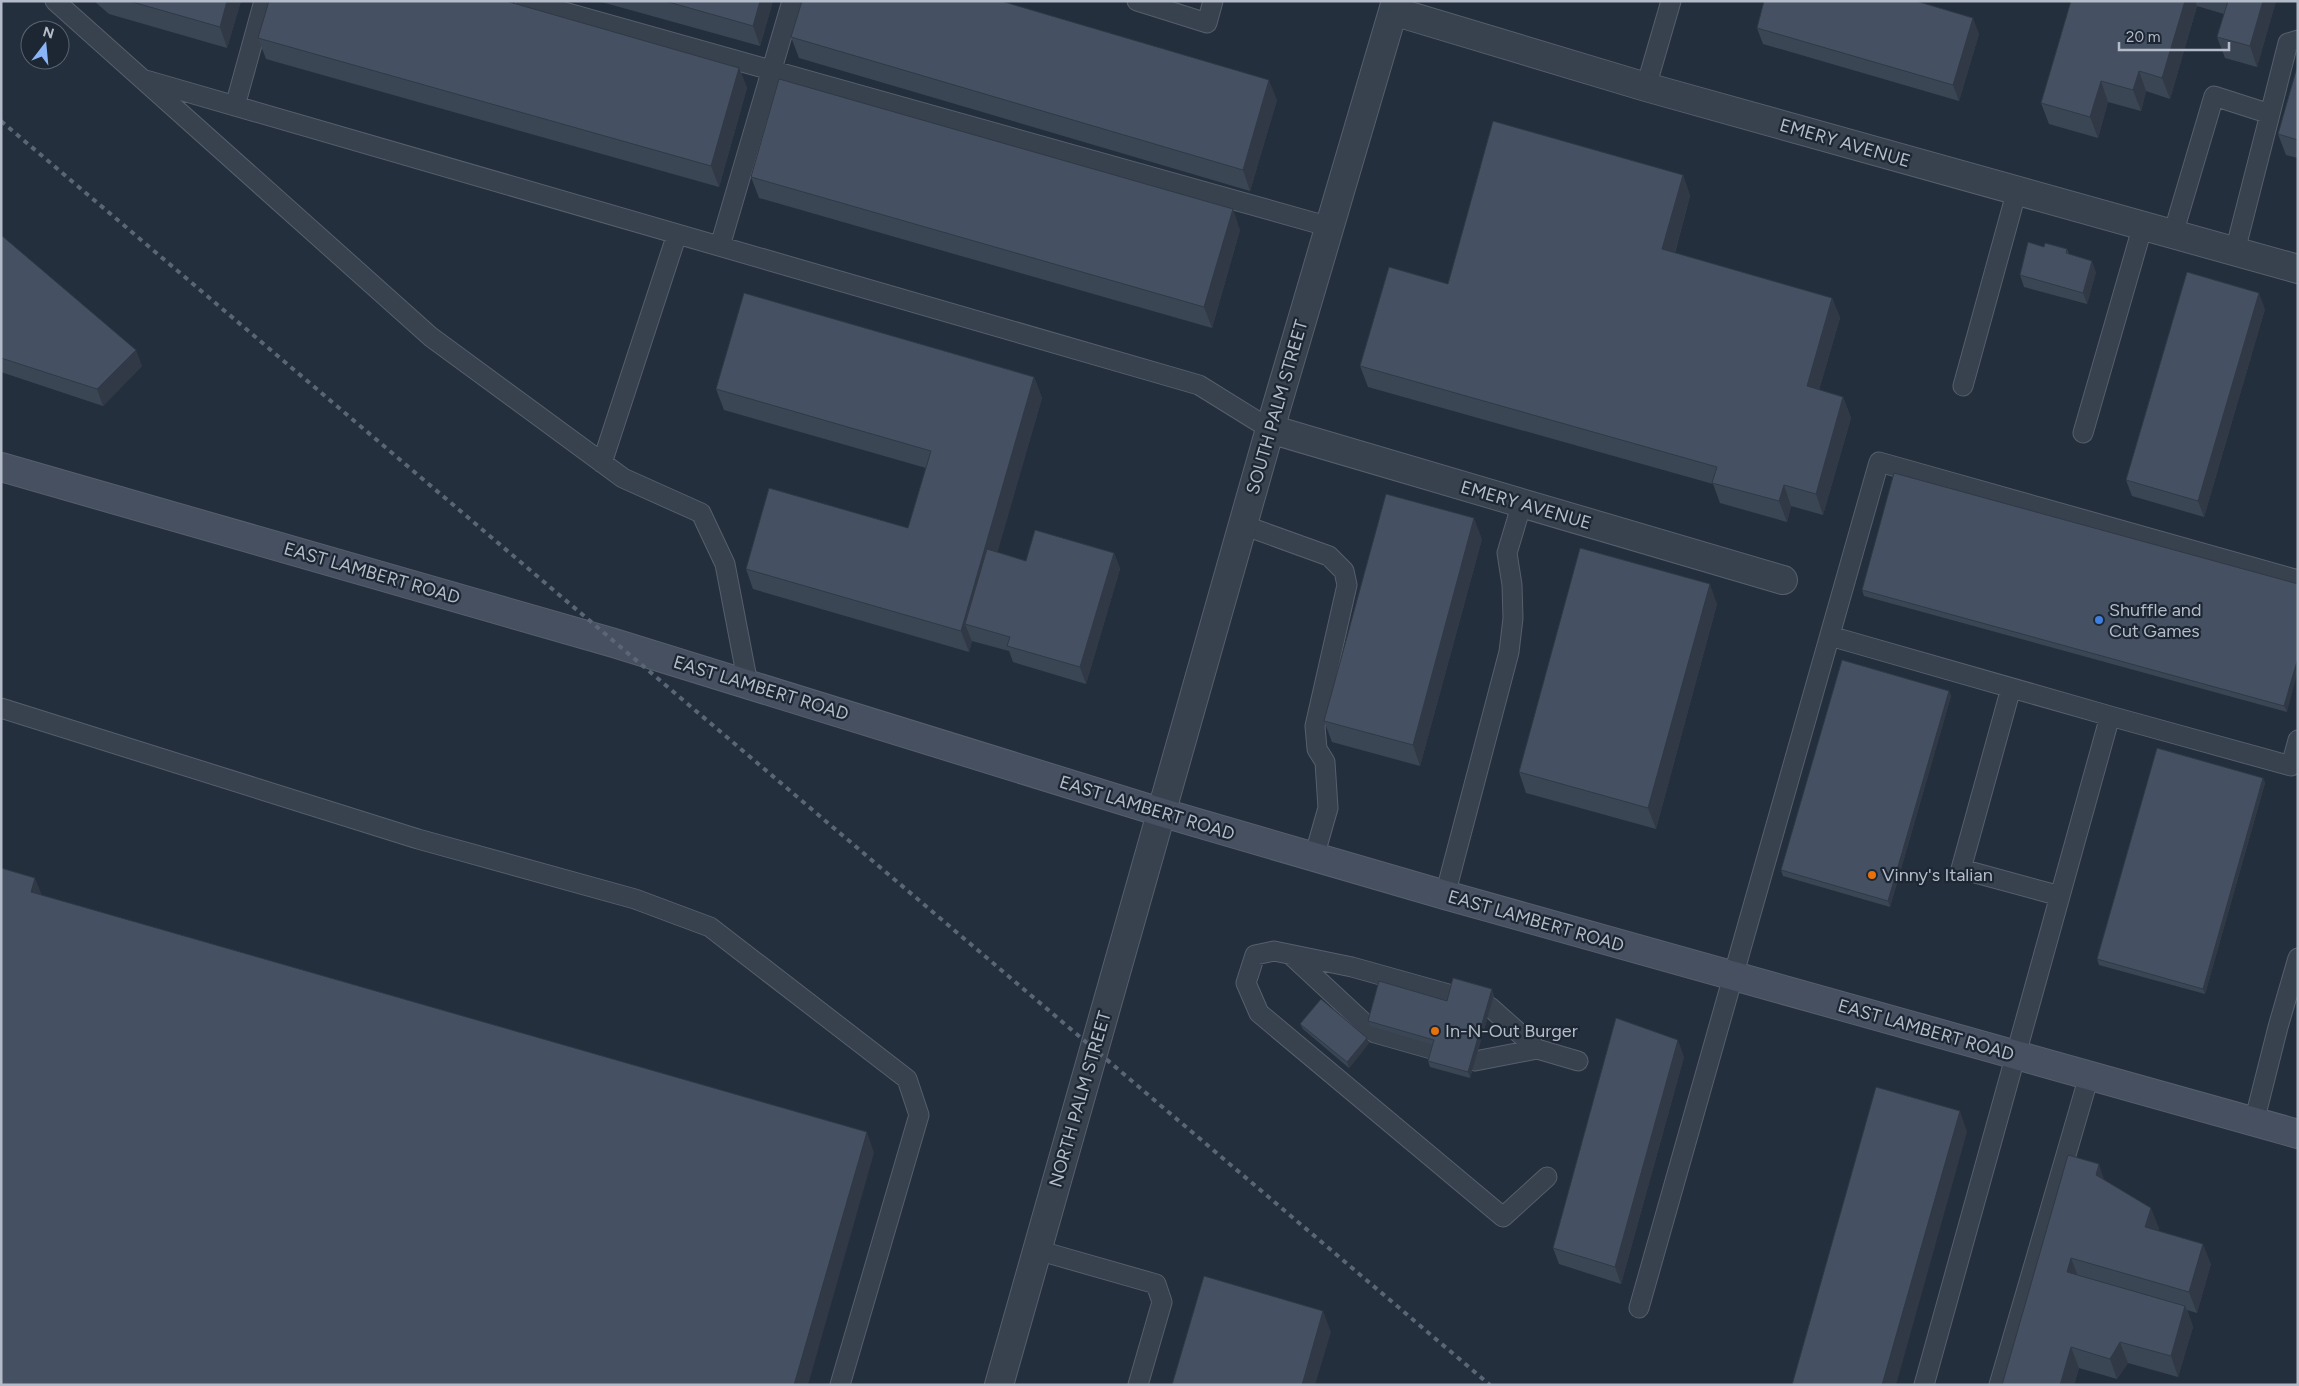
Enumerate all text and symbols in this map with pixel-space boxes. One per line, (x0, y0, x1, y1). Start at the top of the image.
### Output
north arrow (20, 20, 70, 70)
scale bar (2119, 20, 2229, 52)
text: N (41, 23, 56, 43)
text: 20 m (2126, 28, 2160, 46)
street label: EMERY AVENUE (1777, 114, 1913, 172)
street label: SOUTH PALM STREET (1242, 317, 1312, 497)
street label: EMERY AVENUE (1458, 476, 1594, 534)
street label: EAST LAMBERT ROAD (281, 537, 463, 609)
place label: Shuffle and Cut Games (2109, 599, 2201, 642)
marker: Shuffle and Cut Games (2093, 614, 2105, 626)
street label: EAST LAMBERT ROAD (671, 651, 851, 725)
street label: EAST LAMBERT ROAD (1057, 771, 1237, 845)
place label: Vinny's Italian (1882, 864, 1993, 886)
marker: Vinny's Italian (1866, 869, 1878, 881)
street label: EAST LAMBERT ROAD (1445, 885, 1627, 957)
street label: EAST LAMBERT ROAD (1835, 994, 2017, 1066)
street label: NORTH PALM STREET (1044, 1008, 1116, 1190)
place label: In-N-Out Burger (1445, 1020, 1578, 1042)
marker: In-N-Out Burger (1429, 1025, 1441, 1037)

